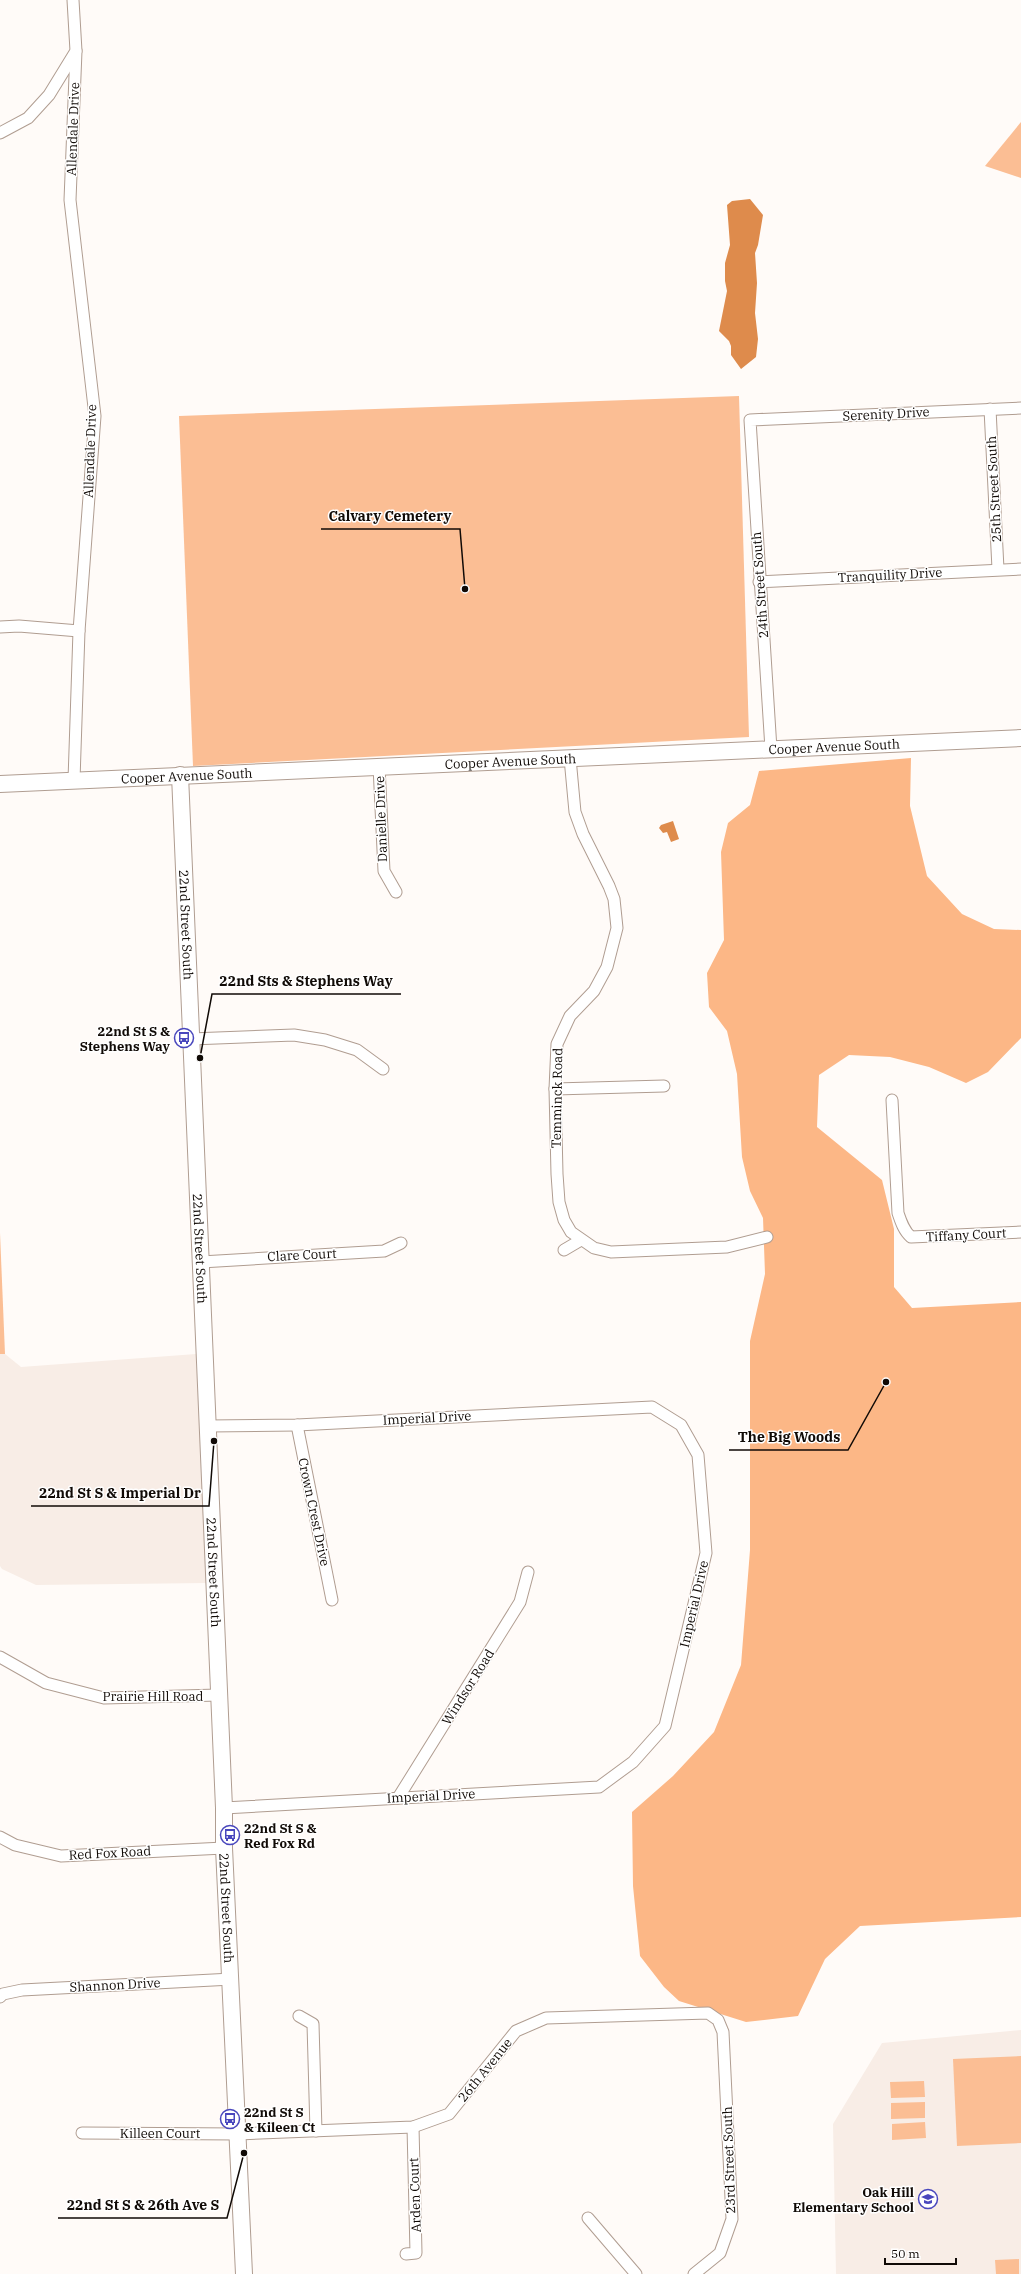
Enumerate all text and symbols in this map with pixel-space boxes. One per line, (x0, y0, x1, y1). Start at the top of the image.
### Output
street label: Allendale Drive (63, 82, 83, 176)
street label: Serenity Drive (842, 403, 930, 425)
street label: Allendale Drive (80, 404, 100, 498)
street label: 25th Street South (983, 435, 1005, 543)
callout: Calvary Cemetery (321, 503, 460, 529)
text: Calvary Cemetery (328, 507, 452, 525)
street label: 24th Street South (748, 531, 772, 639)
street label: Tranquility Drive (837, 564, 943, 586)
street label: Cooper Avenue South (768, 735, 900, 758)
street label: Cooper Avenue South (444, 750, 577, 772)
street label: Cooper Avenue South (121, 764, 253, 787)
street label: Danielle Drive (371, 776, 391, 862)
street label: 22nd Street South (176, 869, 197, 980)
callout: 22nd Sts & Stephens Way (212, 968, 401, 994)
text: 22nd Sts & Stephens Way (219, 972, 393, 990)
place label: 22nd St S & Stephens Way (80, 1023, 171, 1055)
bus stop icon: 22nd St S & Stephens Way (173, 1027, 195, 1049)
street label: Temminck Road (548, 1048, 566, 1148)
street label: 22nd Street South (189, 1193, 211, 1304)
street label: Tiffany Court (925, 1224, 1007, 1246)
street label: Clare Court (267, 1245, 337, 1265)
street label: Imperial Drive (382, 1407, 472, 1429)
callout: The Big Woods (729, 1424, 848, 1450)
text: The Big Woods (738, 1428, 840, 1446)
street label: Crown Crest Drive (294, 1456, 334, 1568)
callout: 22nd St S & Imperial Dr (31, 1480, 209, 1506)
text: 22nd St S & Imperial Dr (39, 1484, 201, 1502)
street label: 22nd Street South (203, 1517, 225, 1628)
street label: Imperial Drive (676, 1559, 712, 1649)
street label: Windsor Road (438, 1646, 498, 1728)
street label: Prairie Hill Road (103, 1688, 204, 1705)
street label: Imperial Drive (386, 1785, 476, 1807)
place label: 22nd St S & Red Fox Rd (244, 1820, 317, 1852)
bus stop icon: 22nd St S & Red Fox Rd (219, 1824, 241, 1846)
street label: Red Fox Road (68, 1842, 152, 1864)
street label: 22nd Street South (216, 1853, 238, 1963)
street label: Shannon Drive (69, 1974, 161, 1996)
street label: 26th Avenue (454, 2035, 516, 2105)
place label: 22nd St S & Kileen Ct (244, 2104, 315, 2136)
street label: 23rd Street South (719, 2106, 739, 2214)
bus stop icon: 22nd St S & Kileen Ct (219, 2108, 241, 2130)
street label: Killeen Court (120, 2125, 201, 2142)
street label: Arden Court (405, 2157, 425, 2233)
place label: Oak Hill Elementary School (793, 2184, 914, 2216)
school or university icon: Oak Hill Elementary School (917, 2188, 939, 2210)
callout: 22nd St S & 26th Ave S (58, 2192, 227, 2218)
text: 22nd St S & 26th Ave S (67, 2196, 220, 2214)
scale bar (885, 2240, 956, 2266)
text: 50 m (891, 2246, 920, 2261)

